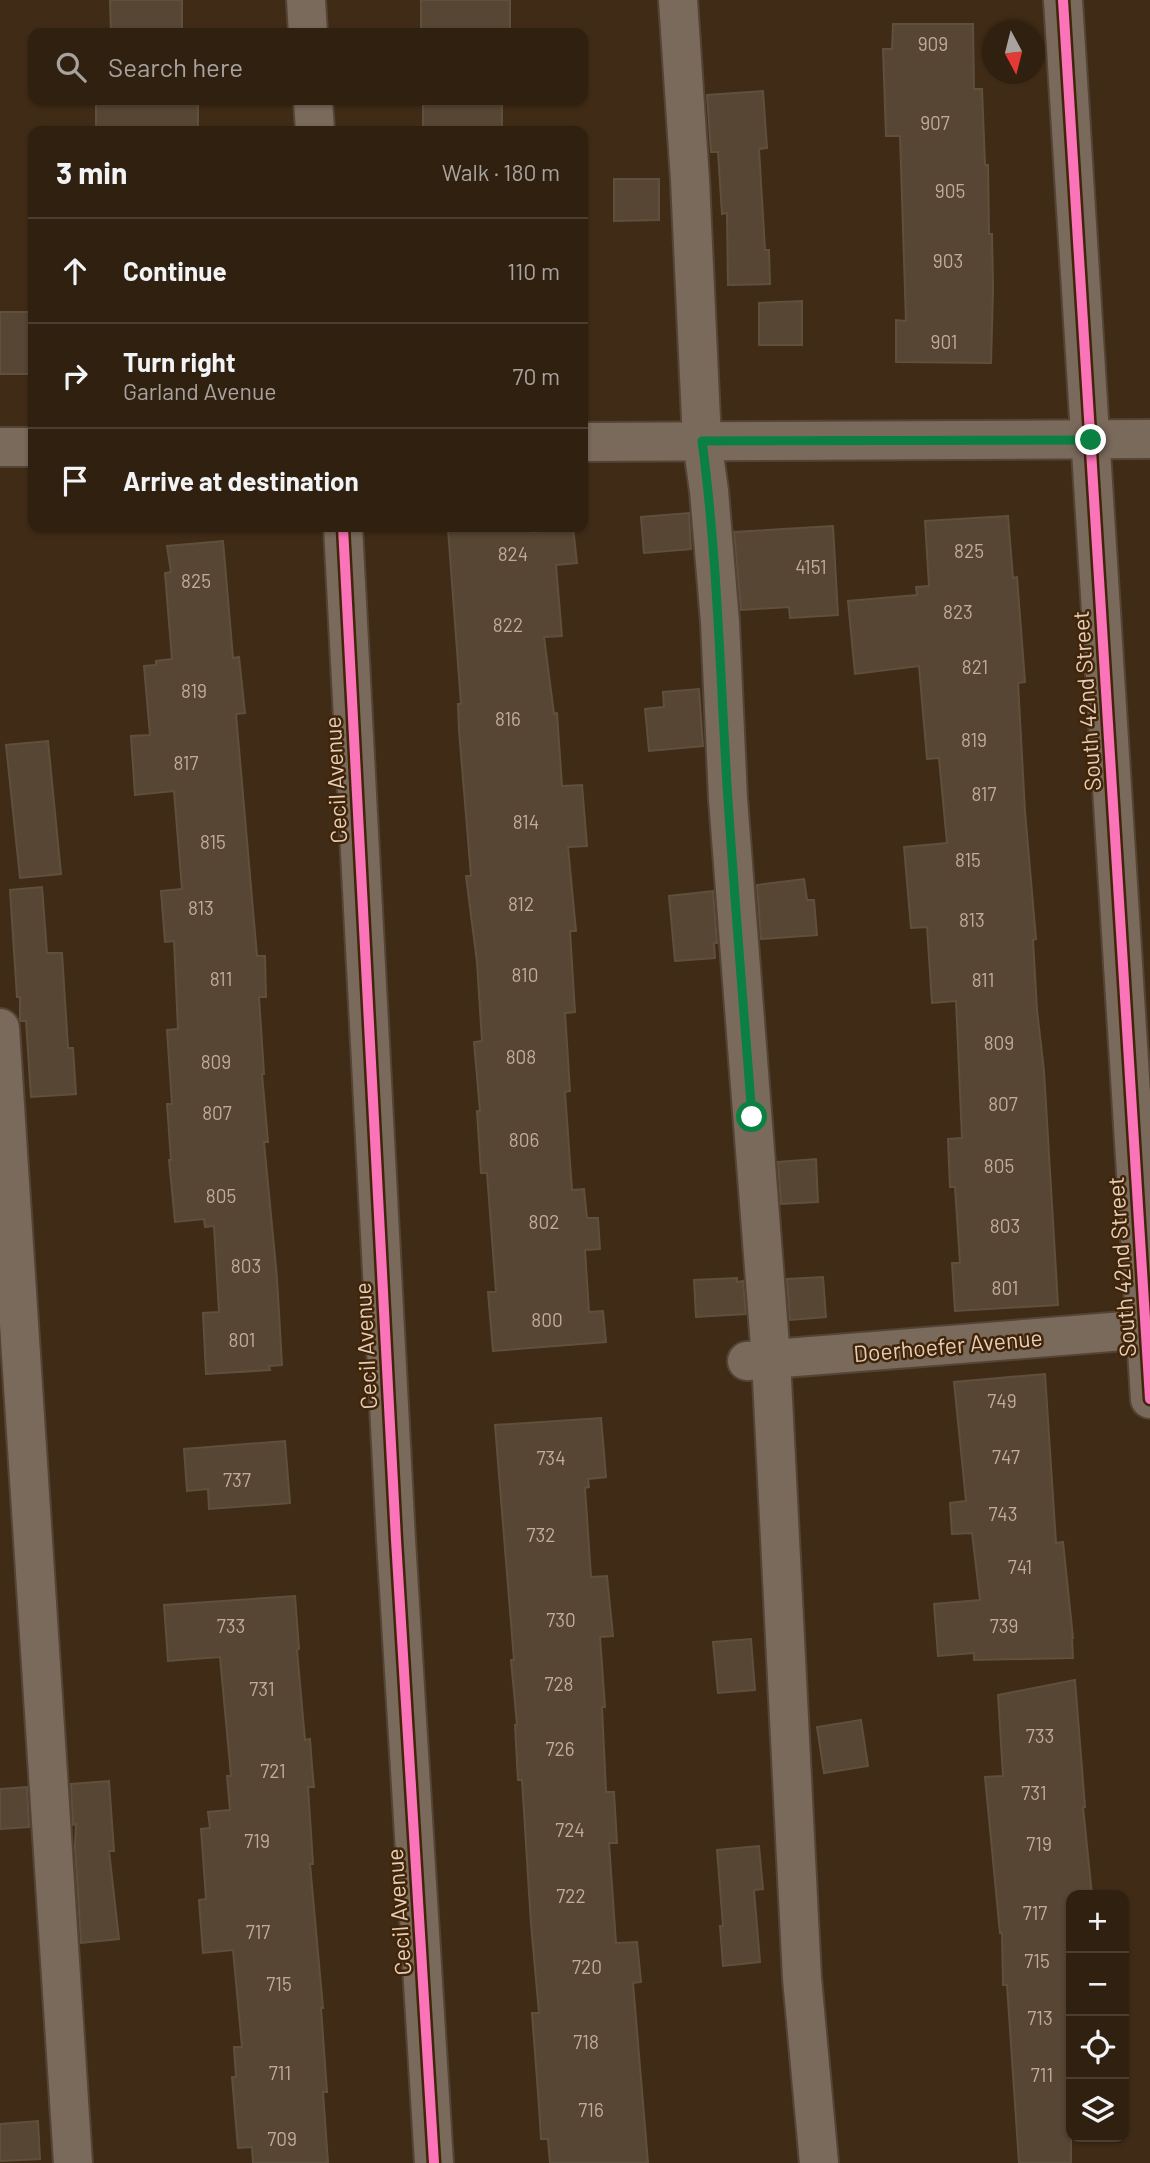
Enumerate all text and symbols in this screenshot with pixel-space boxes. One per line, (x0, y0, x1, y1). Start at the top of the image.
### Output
north arrow (982, 21, 1045, 84)
search box (28, 28, 588, 105)
house number: 909 (918, 32, 948, 55)
icon: search (52, 48, 90, 86)
text: Search here (108, 51, 243, 82)
house number: 907 (920, 111, 950, 134)
text: 3 min (56, 154, 127, 190)
text: Walk · 180 m (442, 158, 560, 186)
house number: 905 (935, 179, 965, 202)
house number: 903 (933, 249, 963, 272)
icon: ahead (56, 252, 94, 290)
text: Continue (123, 255, 227, 286)
text: 110 m (507, 257, 560, 285)
house number: 901 (931, 330, 957, 353)
text: Turn right (123, 346, 236, 377)
icon: right (56, 357, 94, 395)
text: 70 m (513, 362, 560, 390)
text: Garland Avenue (123, 377, 277, 405)
route end (1075, 424, 1106, 455)
icon: arrive (56, 462, 94, 500)
text: Arrive at destination (123, 465, 359, 496)
house number: 825 (954, 539, 984, 562)
house number: 824 (498, 542, 528, 565)
house number: 4151 (795, 555, 827, 578)
house number: 825 (181, 569, 211, 592)
house number: 823 (943, 600, 973, 623)
street label: South 42nd Street (1066, 610, 1106, 792)
house number: 822 (493, 613, 523, 636)
house number: 821 (962, 655, 988, 678)
house number: 819 (181, 679, 207, 702)
house number: 816 (495, 707, 521, 730)
street label: Cecil Avenue (318, 716, 352, 844)
house number: 819 (961, 728, 987, 751)
house number: 817 (173, 751, 199, 774)
house number: 817 (971, 782, 997, 805)
house number: 814 (513, 810, 539, 833)
house number: 815 (200, 830, 226, 853)
house number: 815 (955, 848, 981, 871)
house number: 812 (508, 892, 534, 915)
house number: 813 (188, 896, 214, 919)
house number: 813 (959, 908, 985, 931)
house number: 810 (512, 963, 538, 986)
house number: 811 (210, 967, 232, 990)
house number: 811 (972, 968, 994, 991)
house number: 809 (984, 1031, 1014, 1054)
house number: 808 (506, 1045, 536, 1068)
house number: 809 (201, 1050, 231, 1073)
house number: 807 (988, 1092, 1018, 1115)
house number: 807 (202, 1101, 232, 1124)
route start (736, 1101, 767, 1132)
house number: 806 (509, 1128, 539, 1151)
house number: 805 (984, 1154, 1014, 1177)
street label: South 42nd Street (1101, 1176, 1141, 1358)
house number: 805 (206, 1184, 236, 1207)
house number: 802 (529, 1210, 559, 1233)
house number: 803 (990, 1214, 1020, 1237)
house number: 803 (231, 1254, 261, 1277)
house number: 801 (992, 1276, 1018, 1299)
street label: Cecil Avenue (348, 1282, 382, 1410)
house number: 800 (531, 1308, 563, 1331)
street label: Doerhoefer Avenue (852, 1323, 1044, 1367)
house number: 801 (229, 1328, 255, 1351)
house number: 749 (987, 1389, 1017, 1412)
house number: 747 (992, 1445, 1020, 1468)
house number: 734 (536, 1446, 566, 1469)
house number: 737 (223, 1468, 251, 1491)
house number: 743 (988, 1502, 1018, 1525)
house number: 732 (527, 1523, 555, 1546)
house number: 741 (1008, 1555, 1032, 1578)
house number: 730 (546, 1608, 576, 1631)
house number: 733 (217, 1614, 245, 1637)
house number: 739 (990, 1614, 1018, 1637)
house number: 728 (544, 1672, 574, 1695)
house number: 731 (249, 1677, 275, 1700)
house number: 733 (1026, 1724, 1054, 1747)
house number: 726 (546, 1737, 574, 1760)
house number: 721 (260, 1759, 286, 1782)
house number: 731 (1021, 1781, 1047, 1804)
house number: 724 (555, 1818, 585, 1841)
house number: 719 (244, 1829, 270, 1852)
house number: 719 (1026, 1832, 1052, 1855)
street label: Cecil Avenue (380, 1848, 416, 1976)
house number: 722 (556, 1884, 586, 1907)
map controls (1066, 1890, 1129, 2142)
button: + (1066, 1890, 1129, 1953)
house number: 717 (1023, 1901, 1047, 1924)
house number: 717 (246, 1920, 270, 1943)
house number: 715 (1024, 1949, 1050, 1972)
button: − (1066, 1953, 1129, 2016)
house number: 720 (572, 1955, 602, 1978)
house number: 715 (266, 1972, 292, 1995)
house number: 713 (1027, 2006, 1053, 2029)
button: locate (1066, 2016, 1129, 2079)
house number: 718 (573, 2030, 599, 2053)
house number: 711 (269, 2061, 291, 2084)
house number: 711 (1031, 2063, 1053, 2086)
button: layers (1066, 2079, 1129, 2142)
house number: 716 (578, 2098, 604, 2121)
house number: 709 (267, 2127, 297, 2150)

